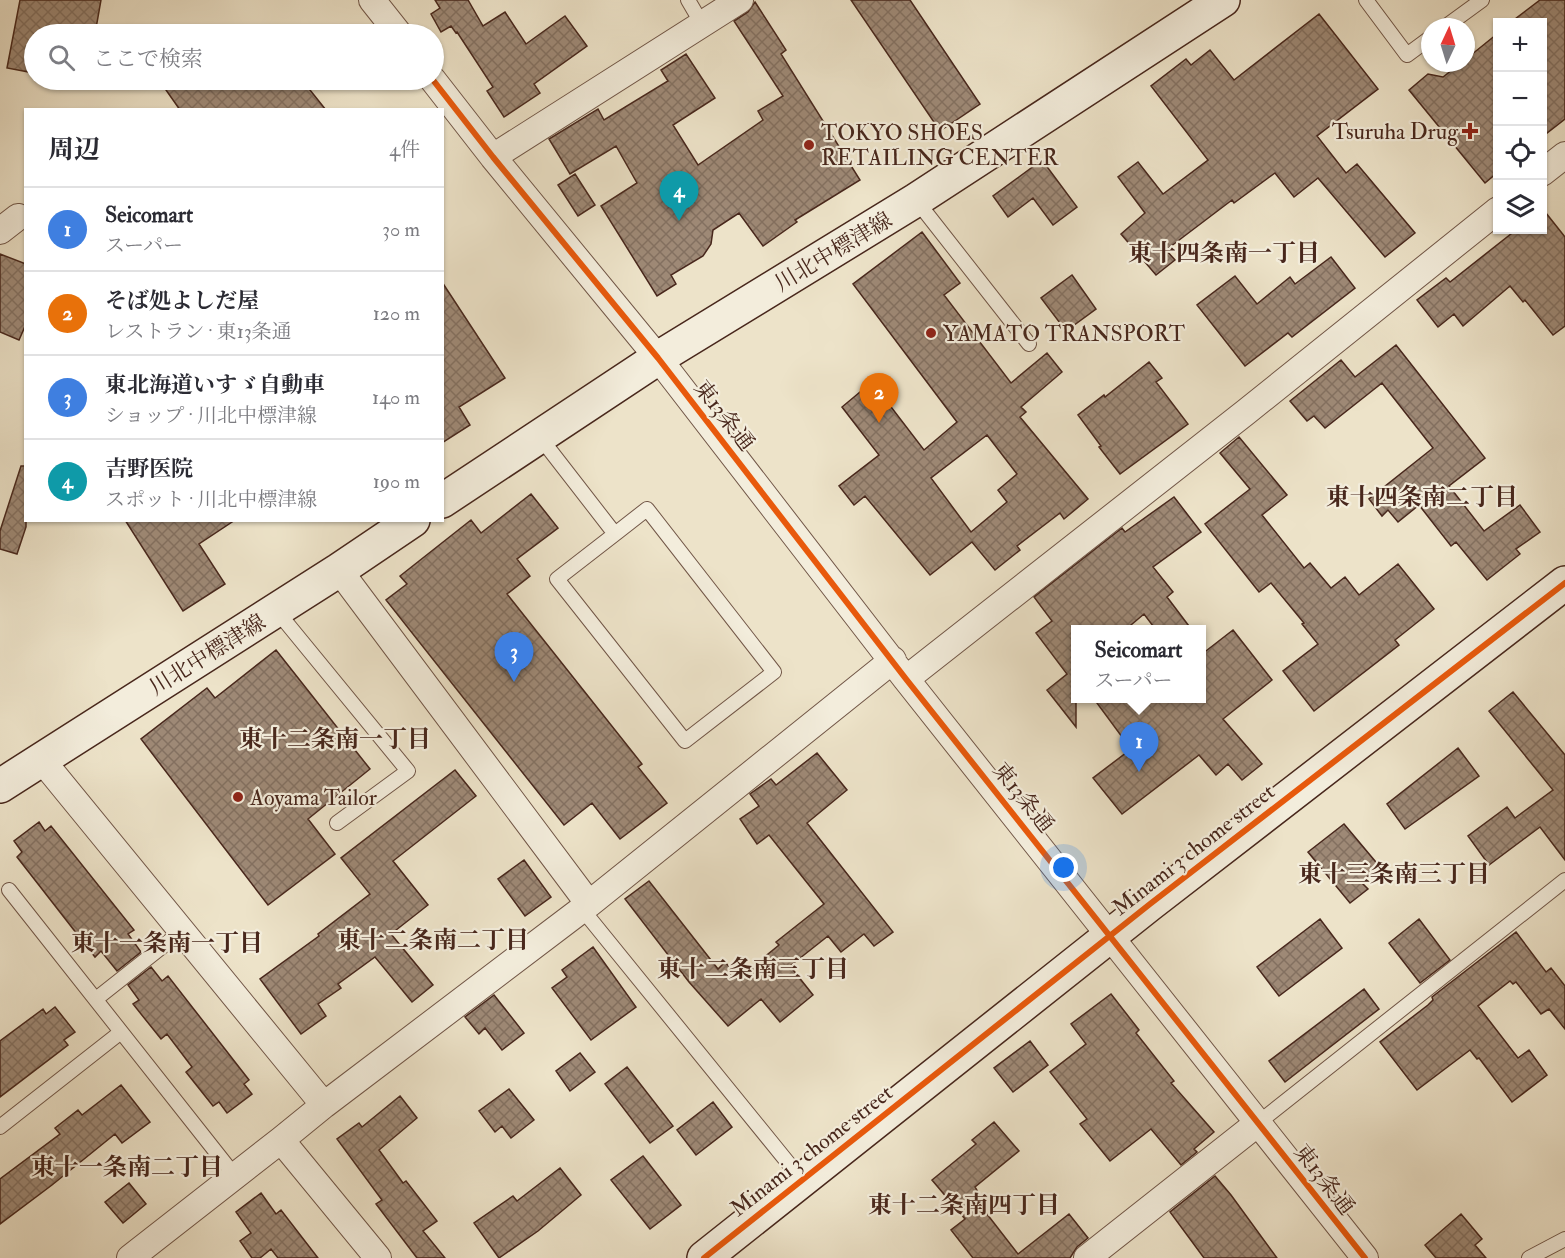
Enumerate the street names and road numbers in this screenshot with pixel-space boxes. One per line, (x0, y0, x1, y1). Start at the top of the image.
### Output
street label: 川北中標津線 (770, 206, 897, 298)
street label: 東13条通 (688, 375, 761, 457)
street label: 川北中標津線 (144, 608, 271, 702)
street label: 東13条通 (986, 757, 1060, 838)
street label: Minami 3 chome street (1107, 778, 1280, 922)
street label: Minami 3 chome street (725, 1079, 898, 1223)
street label: 東13条通 (1288, 1139, 1361, 1221)

